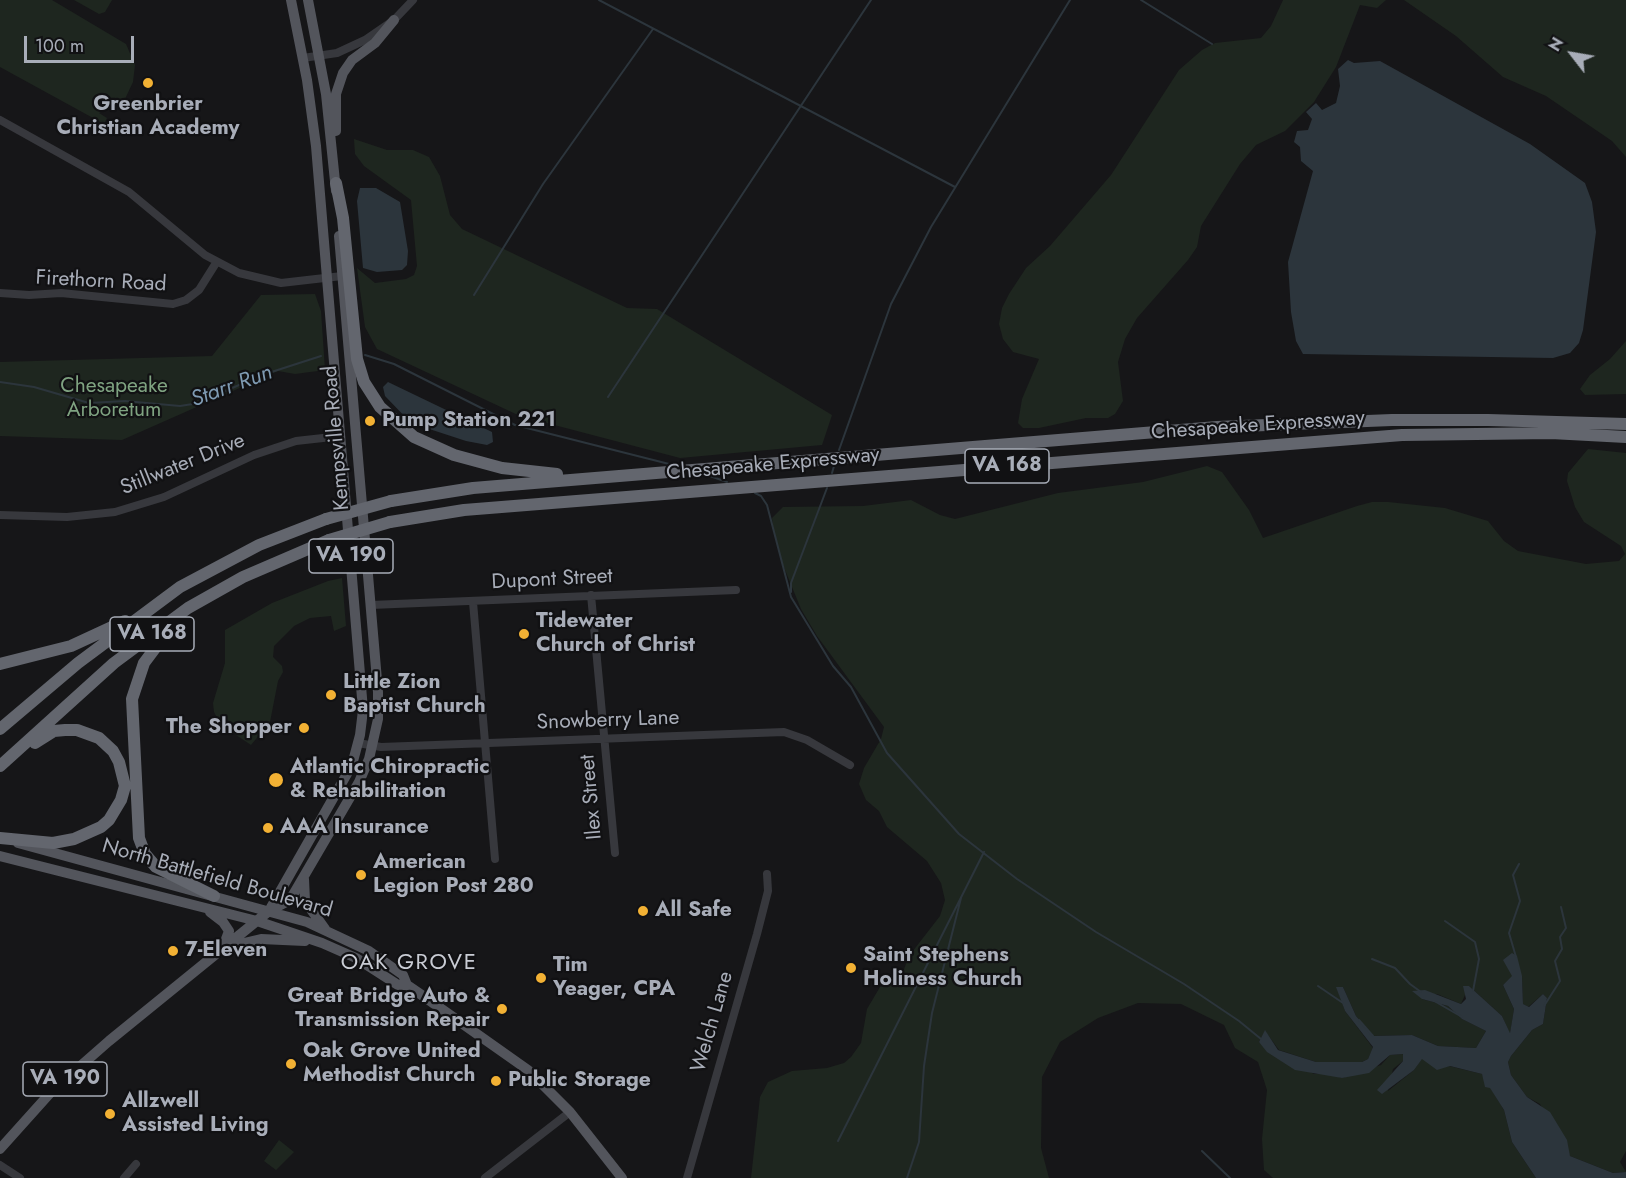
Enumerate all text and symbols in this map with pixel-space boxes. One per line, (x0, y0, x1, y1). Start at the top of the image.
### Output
scale bar (27, 24, 136, 62)
north arrow (1542, 24, 1602, 84)
text: 100 m (35, 33, 84, 59)
text: N (1543, 33, 1569, 56)
marker: Greenbrier Christian Academy (141, 76, 155, 90)
place label: Greenbrier Christian Academy (56, 92, 240, 142)
street label: Firethorn Road (35, 266, 167, 298)
water label: Starr Run (188, 360, 276, 414)
street label: Kempsville Road (318, 364, 356, 512)
park label: Chesapeake Arboretum (60, 374, 168, 424)
street label: Chesapeake Expressway (1150, 406, 1366, 446)
place label: Pump Station 221 (382, 408, 556, 434)
marker: Pump Station 221 (363, 414, 377, 428)
street label: Stillwater Drive (117, 429, 249, 501)
street label: Chesapeake Expressway (665, 443, 881, 487)
road number: VA 168 (965, 449, 1049, 483)
road number: VA 190 (309, 539, 393, 573)
street label: Dupont Street (491, 564, 613, 596)
place label: Tidewater Church of Christ (536, 609, 695, 659)
road number: VA 168 (110, 617, 194, 651)
marker: Tidewater Church of Christ (517, 627, 531, 641)
place label: Little Zion Baptist Church (343, 670, 486, 720)
marker: Little Zion Baptist Church (324, 688, 338, 702)
street label: Snowberry Lane (536, 706, 680, 736)
place label: The Shopper (166, 715, 292, 741)
marker: The Shopper (297, 721, 311, 735)
street label: Ilex Street (576, 753, 608, 841)
place label: Atlantic Chiropractic & Rehabilitation (290, 755, 490, 805)
marker: Atlantic Chiropractic & Rehabilitation (267, 771, 285, 789)
place label: AAA Insurance (280, 815, 429, 841)
marker: AAA Insurance (261, 821, 275, 835)
street label: North Battlefield Boulevard (99, 834, 335, 924)
place label: American Legion Post 280 (373, 850, 534, 900)
marker: American Legion Post 280 (354, 868, 368, 882)
place label: All Safe (655, 898, 732, 924)
marker: All Safe (636, 904, 650, 918)
place label: 7-Eleven (185, 938, 267, 964)
place label: Saint Stephens Holiness Church (863, 943, 1022, 993)
marker: 7-Eleven (166, 944, 180, 958)
district label: OAK GROVE (341, 951, 477, 977)
place label: Tim Yeager, CPA (553, 953, 675, 1003)
marker: Saint Stephens Holiness Church (844, 961, 858, 975)
street label: Welch Lane (687, 969, 739, 1075)
marker: Tim Yeager, CPA (534, 971, 548, 985)
place label: Great Bridge Auto & Transmission Repair (288, 984, 490, 1034)
marker: Great Bridge Auto & Transmission Repair (495, 1002, 509, 1016)
place label: Oak Grove United Methodist Church (303, 1039, 481, 1089)
marker: Oak Grove United Methodist Church (284, 1057, 298, 1071)
road number: VA 190 (23, 1062, 107, 1096)
place label: Public Storage (508, 1068, 651, 1094)
marker: Public Storage (489, 1074, 503, 1088)
place label: Allzwell Assisted Living (122, 1089, 269, 1139)
marker: Allzwell Assisted Living (103, 1107, 117, 1121)

